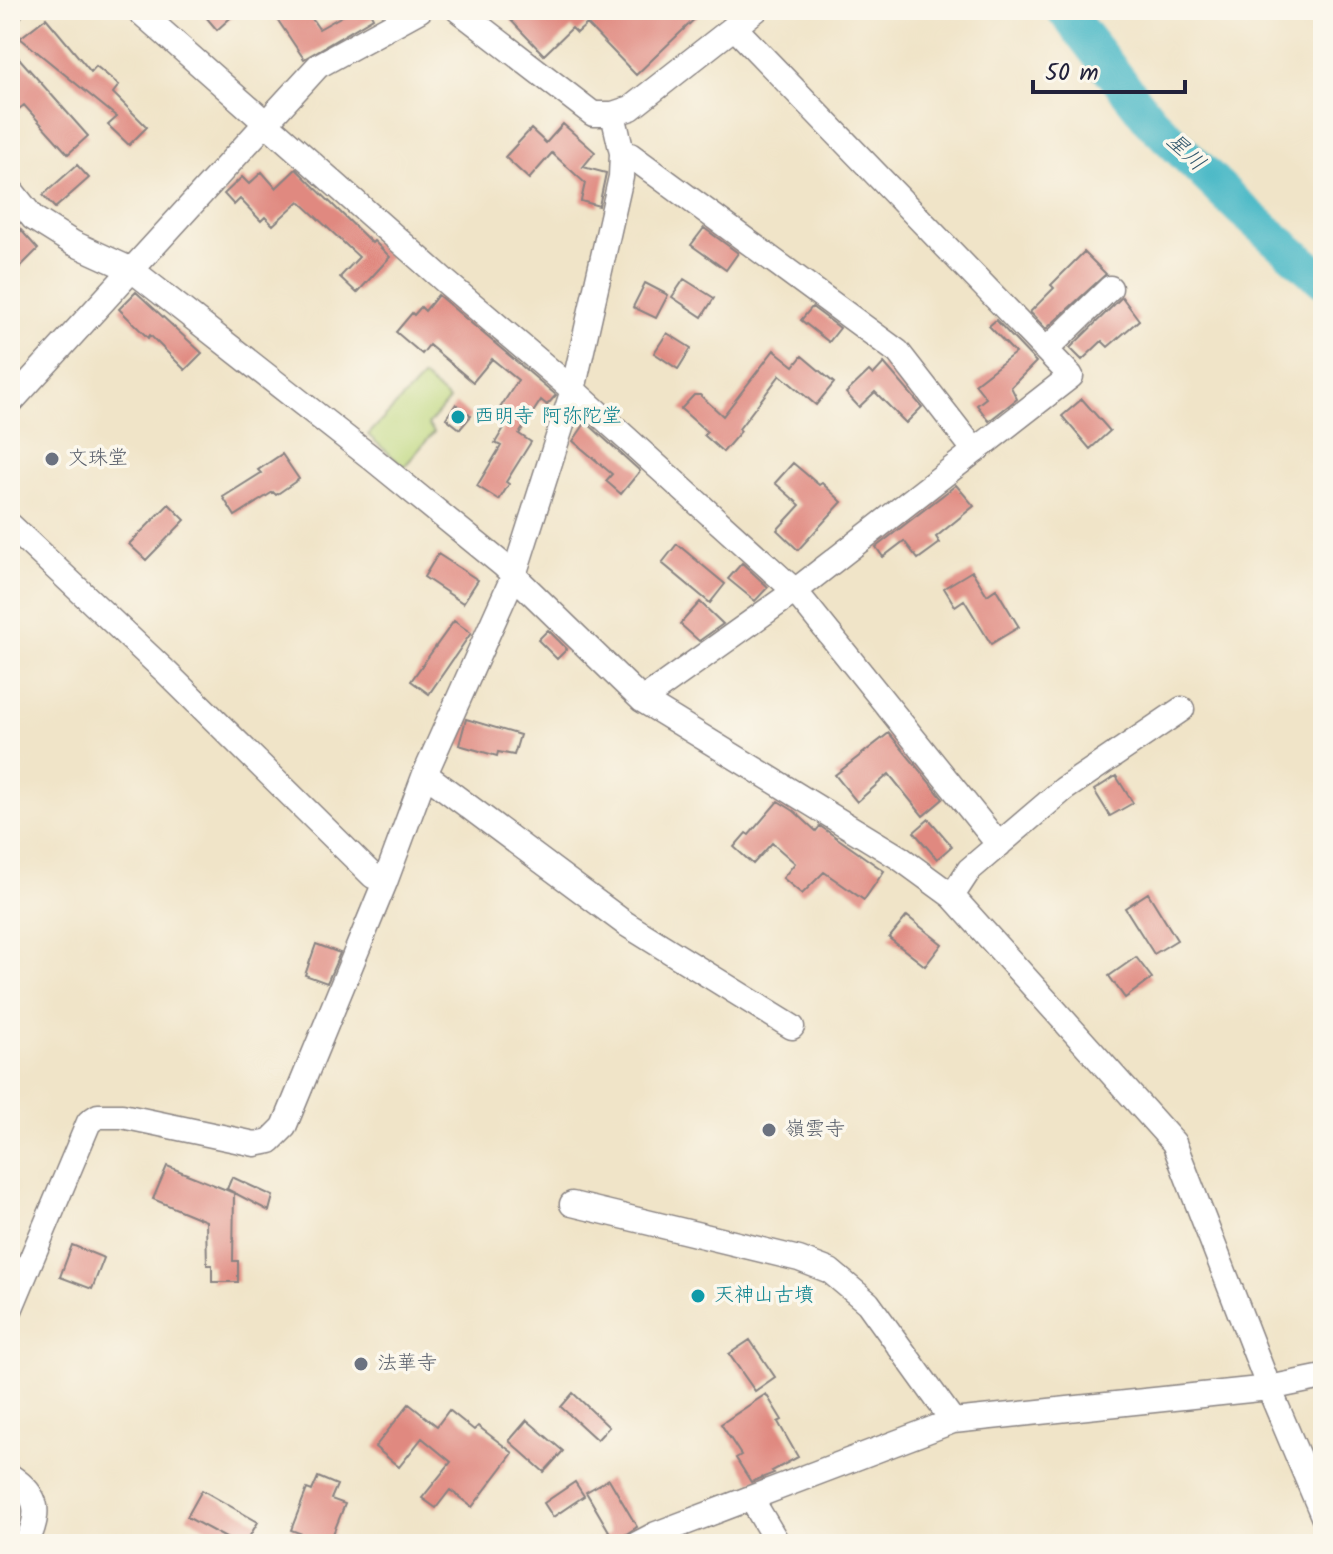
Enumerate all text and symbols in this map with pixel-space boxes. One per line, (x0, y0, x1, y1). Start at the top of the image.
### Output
scale bar (1033, 44, 1185, 94)
text: 50 m (1045, 54, 1099, 93)
water label: 星川 (1157, 125, 1213, 181)
place label: 西明寺 阿弥陀堂 (474, 401, 622, 433)
marker: 西明寺 阿弥陀堂 (449, 408, 467, 426)
place label: 文珠堂 (68, 443, 128, 475)
marker: 文珠堂 (43, 450, 61, 468)
place label: 嶺雲寺 (785, 1114, 845, 1146)
marker: 嶺雲寺 (760, 1121, 778, 1139)
place label: 天神山古墳 (714, 1280, 814, 1312)
marker: 天神山古墳 (689, 1287, 707, 1305)
place label: 法華寺 (377, 1348, 437, 1380)
marker: 法華寺 (352, 1355, 370, 1373)

